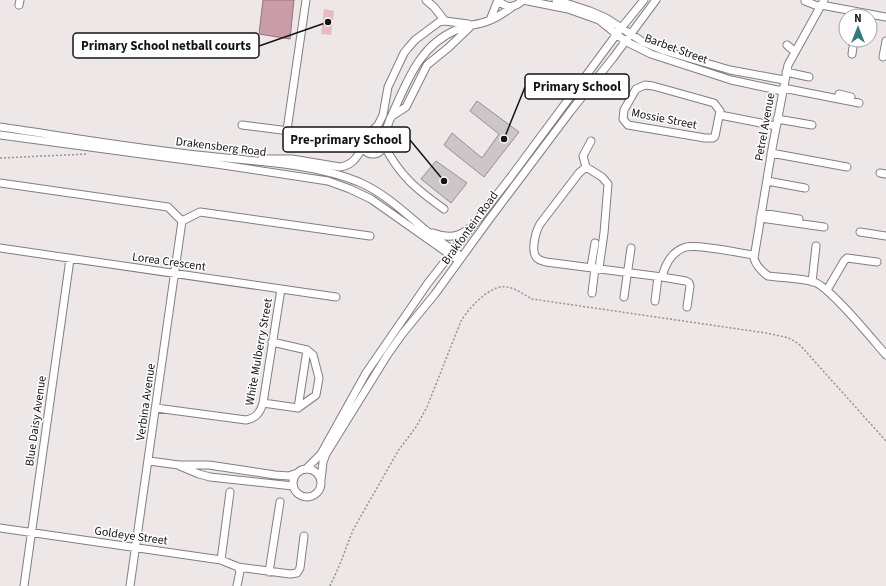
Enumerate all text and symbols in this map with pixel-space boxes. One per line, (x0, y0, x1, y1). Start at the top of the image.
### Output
north arrow (838, 8, 878, 48)
text: N (854, 11, 862, 26)
street label: Barbet Street (642, 30, 710, 68)
callout: Primary School netball courts (73, 33, 259, 58)
text: Primary School netball courts (81, 37, 251, 55)
callout: Primary School (525, 74, 629, 99)
text: Primary School (533, 78, 621, 96)
street label: Petrel Avenue (751, 92, 779, 162)
street label: Mossie Street (630, 104, 698, 134)
callout: Pre-primary School (283, 127, 410, 152)
text: Pre-primary School (290, 131, 402, 149)
street label: Drakensberg Road (175, 133, 267, 161)
street label: Brakfontein Road (438, 188, 502, 268)
street label: Lorea Crescent (131, 248, 207, 276)
street label: White Mulberry Street (241, 297, 277, 407)
street label: Verbina Avenue (132, 362, 160, 442)
street label: Blue Daisy Avenue (21, 375, 51, 467)
street label: Goldeye Street (93, 522, 169, 550)

